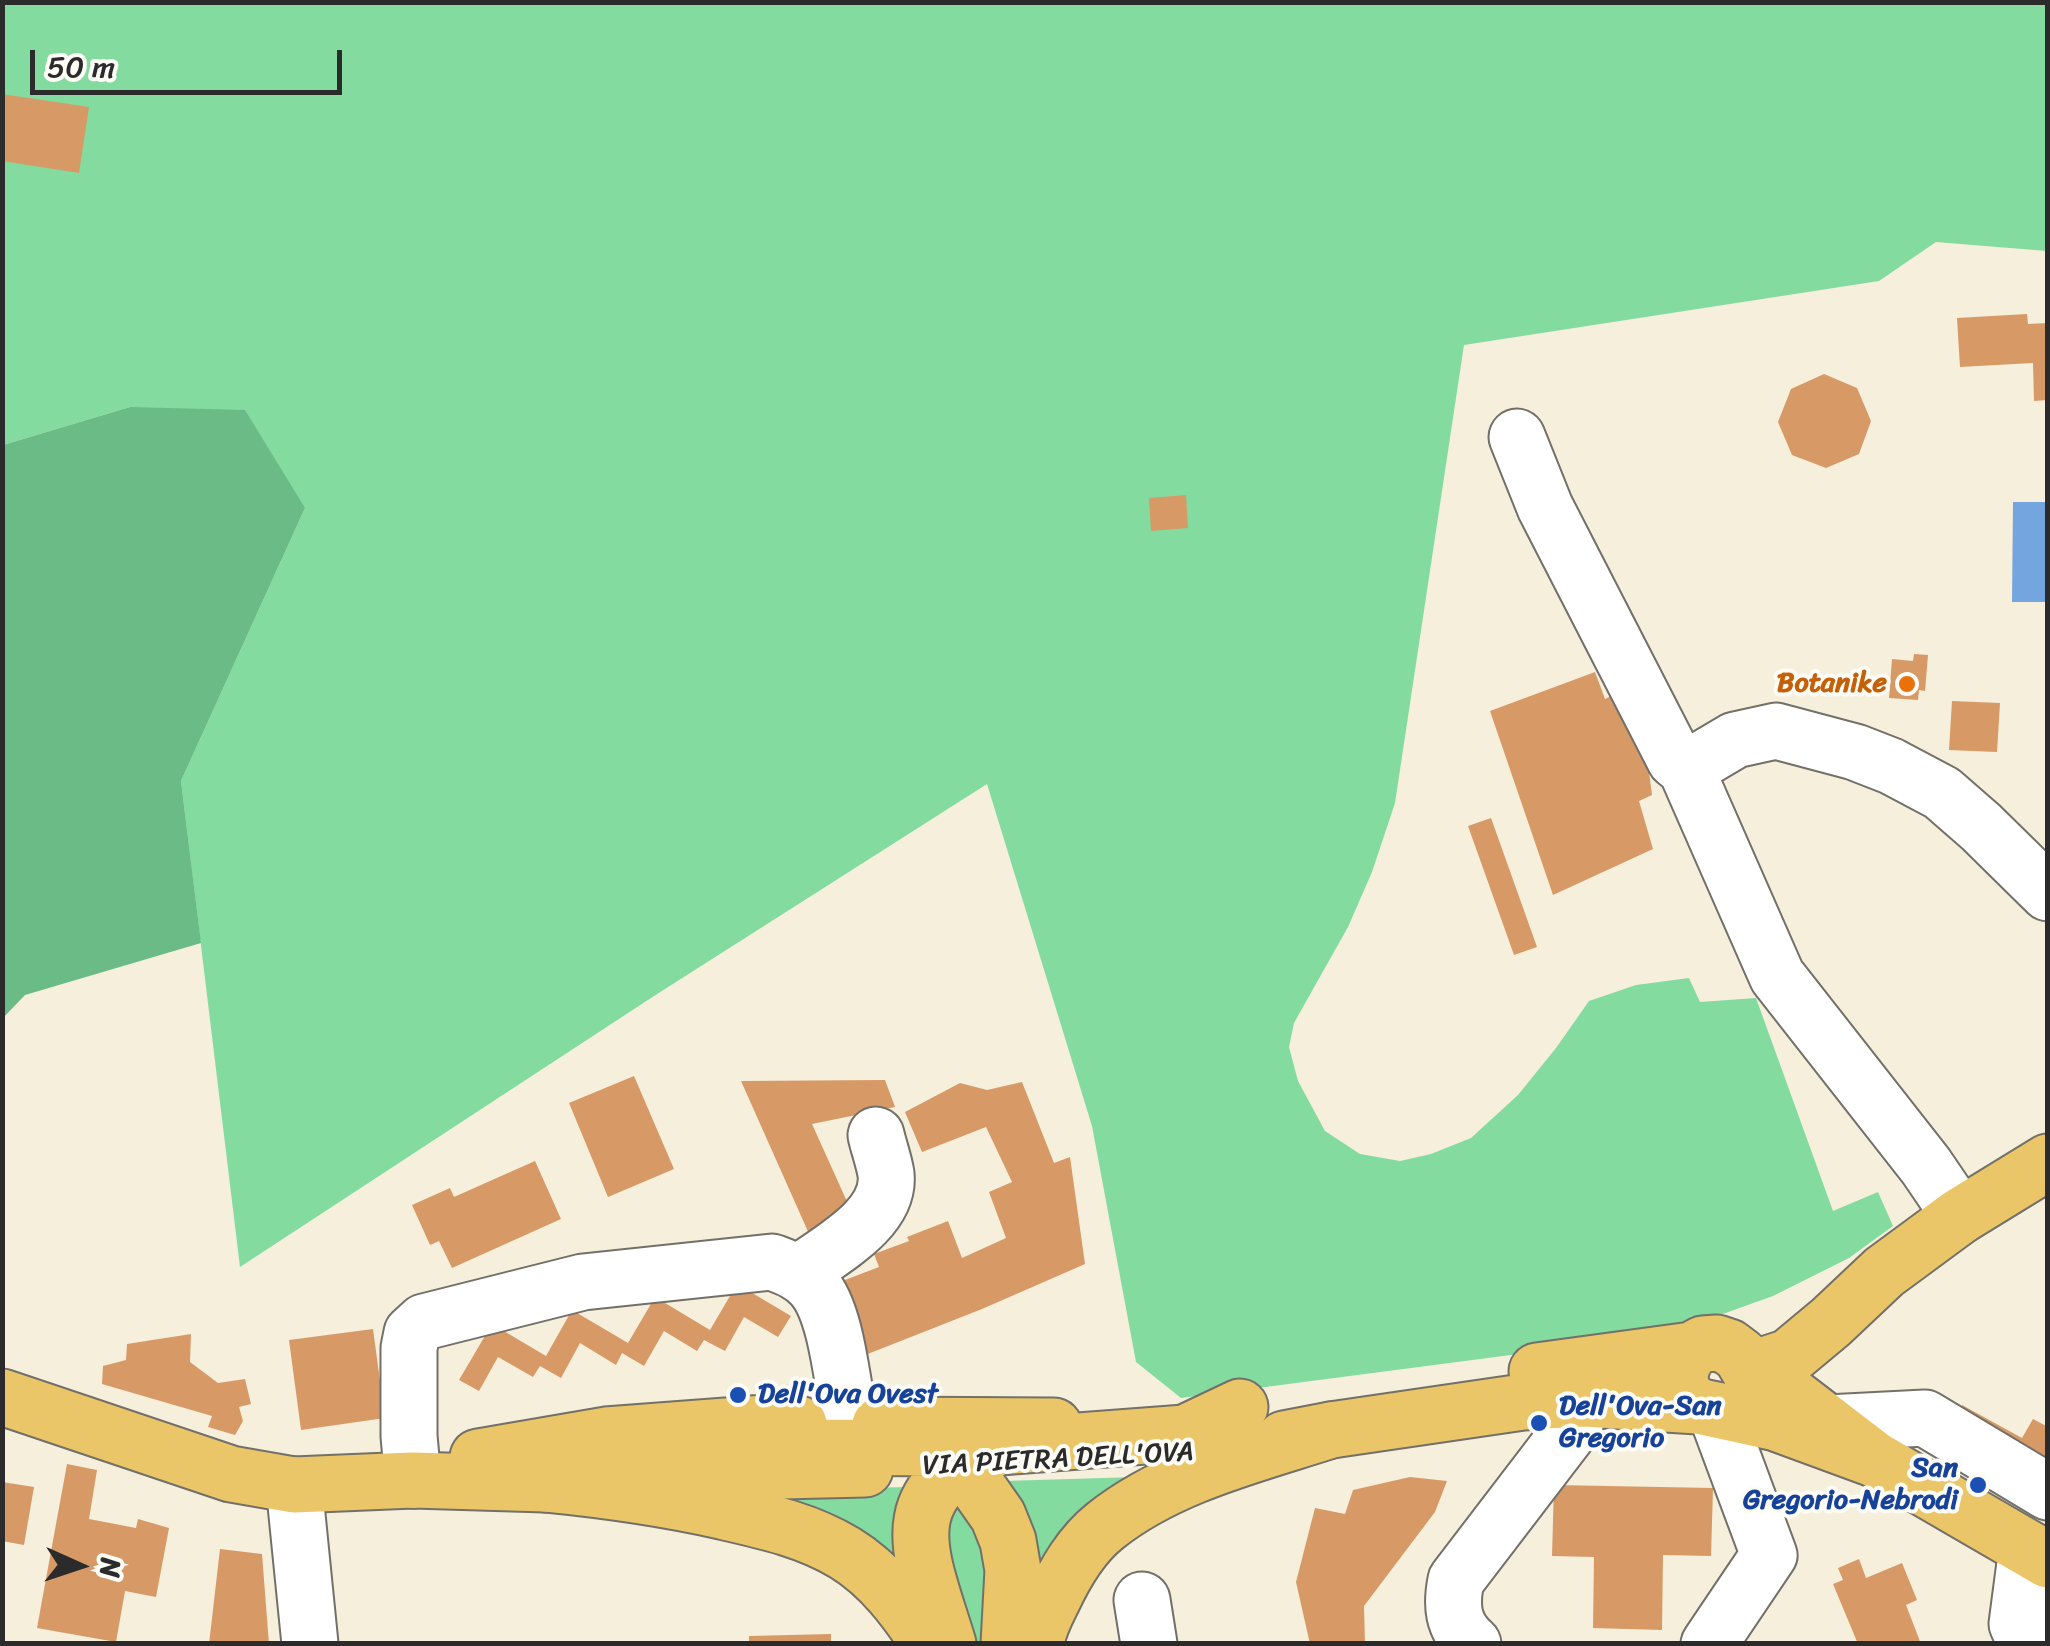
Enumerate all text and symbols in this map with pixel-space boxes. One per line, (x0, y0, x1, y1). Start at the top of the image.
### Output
scale bar (35, 30, 348, 92)
text: 50 m (47, 40, 115, 94)
place label: Botanike (1777, 667, 1887, 701)
marker: Botanike (1896, 673, 1918, 695)
place label: Dell'Ova Ovest (758, 1378, 938, 1412)
marker: Dell'Ova Ovest (727, 1384, 749, 1406)
place label: Dell'Ova-San Gregorio (1559, 1390, 1722, 1456)
marker: Dell'Ova-San Gregorio (1528, 1412, 1550, 1434)
street label: VIA PIETRA DELL'OVA (922, 1436, 1194, 1484)
place label: San Gregorio-Nebrodi (1743, 1452, 1958, 1518)
marker: San Gregorio-Nebrodi (1967, 1474, 1989, 1496)
north arrow (30, 1516, 130, 1616)
text: N (85, 1557, 135, 1579)

